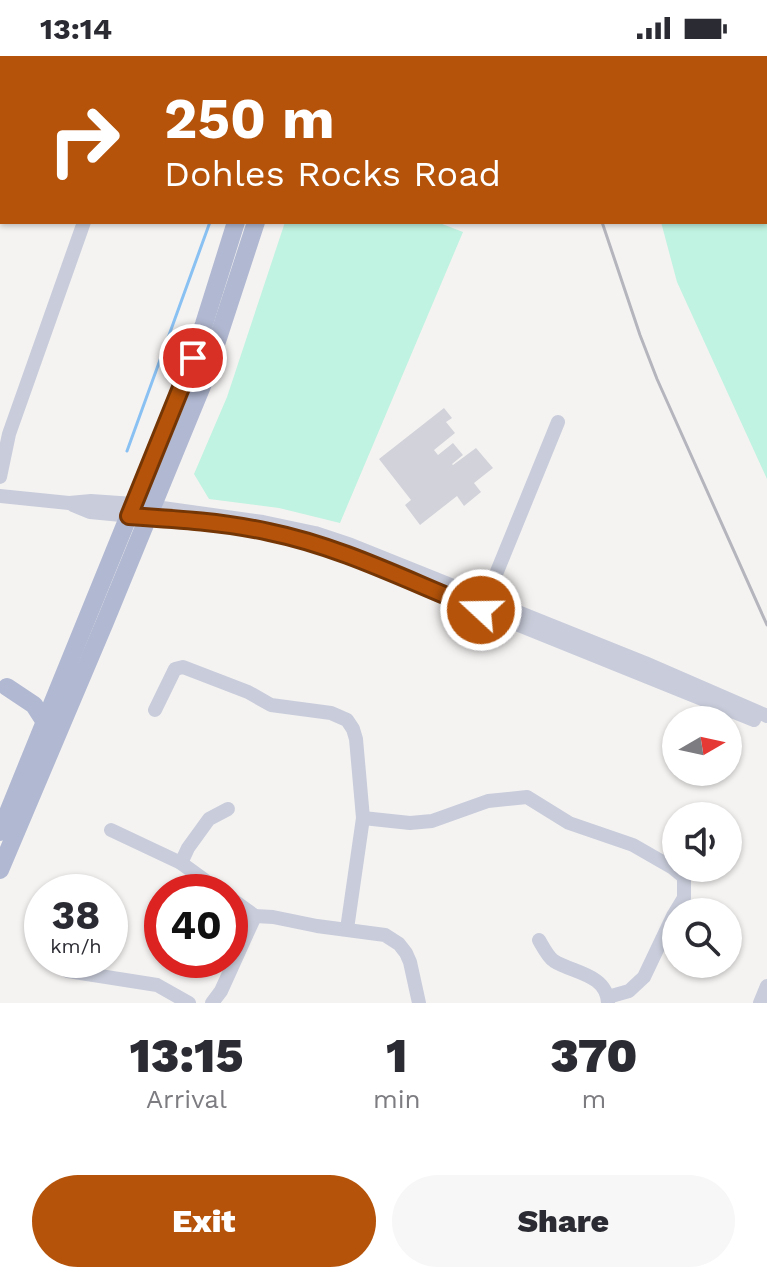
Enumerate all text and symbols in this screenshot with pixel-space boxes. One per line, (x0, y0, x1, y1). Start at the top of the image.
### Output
text: 13:14 (40, 11, 112, 46)
text: 250 m (164, 86, 335, 152)
icon: right (32, 88, 136, 192)
text: Dohles Rocks Road (164, 153, 501, 195)
pin (159, 324, 227, 392)
icon: arrive (171, 336, 215, 380)
position arrow (439, 568, 523, 652)
north arrow (662, 706, 742, 786)
map controls (662, 706, 742, 978)
button: sound (662, 802, 742, 882)
speed limit sign: 40 (144, 874, 248, 978)
text: 38 (52, 892, 100, 939)
button: search (662, 898, 742, 978)
text: km/h (50, 934, 102, 958)
text: 13:15 (129, 1027, 243, 1084)
text: 1 (386, 1027, 408, 1084)
text: 370 (550, 1027, 638, 1084)
text: Arrival (146, 1084, 227, 1114)
text: min (373, 1084, 421, 1114)
text: m (581, 1084, 606, 1114)
button: Exit (32, 1175, 376, 1267)
button: Share (392, 1175, 735, 1267)

